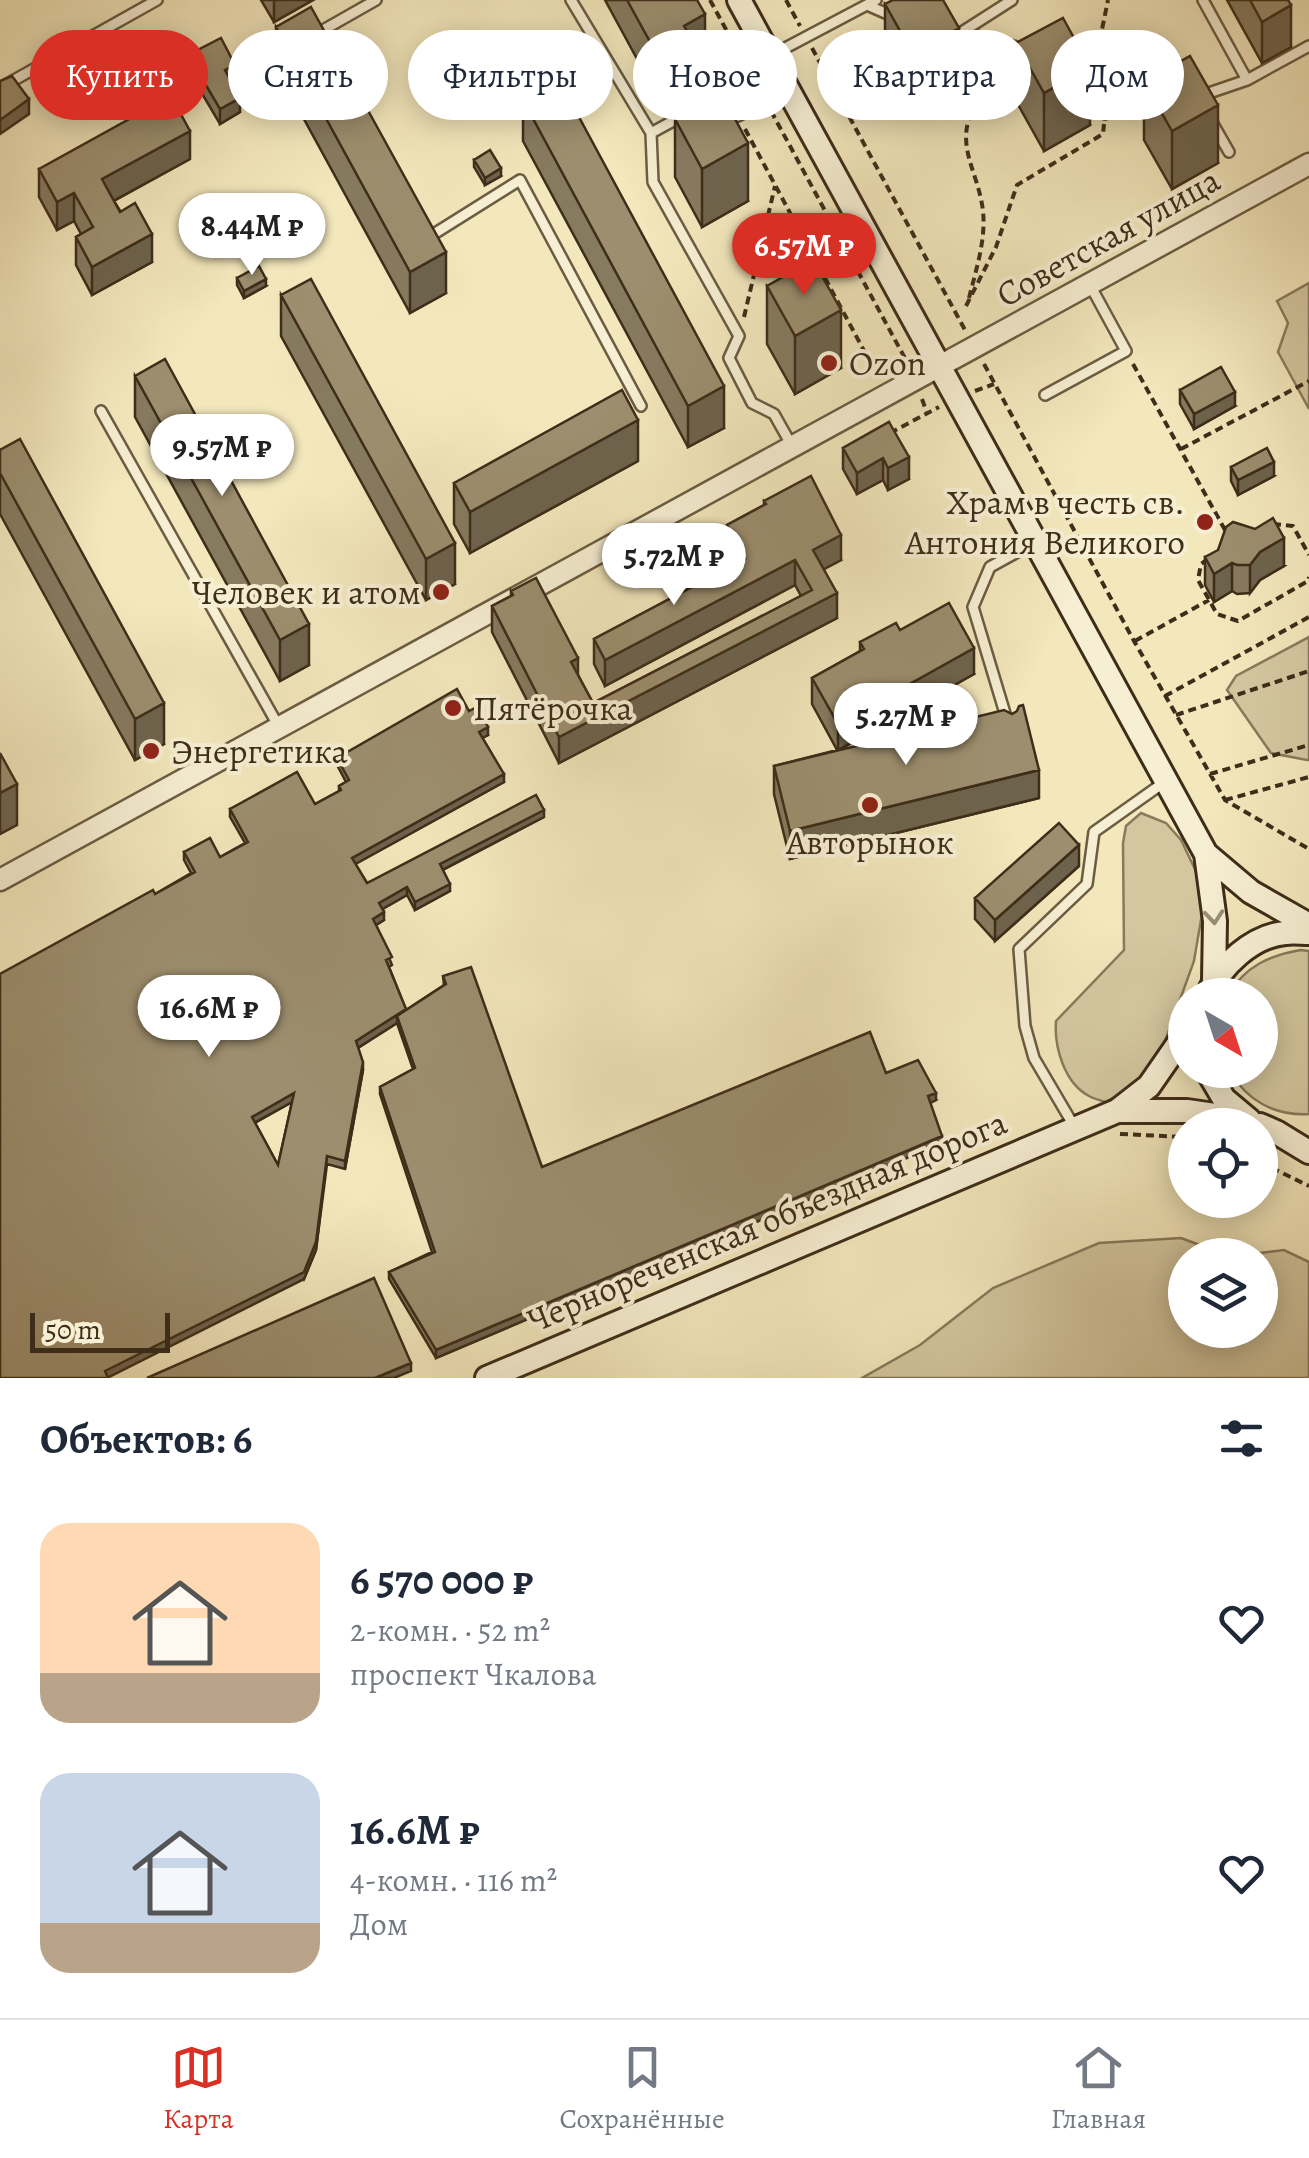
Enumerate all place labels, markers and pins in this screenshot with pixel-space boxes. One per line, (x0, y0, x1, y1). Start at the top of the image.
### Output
pin: 8.44M ₽ (160, 193, 344, 278)
pin: 6.57M ₽ (712, 213, 896, 298)
place label: Ozon (849, 339, 926, 387)
marker: Ozon (818, 352, 840, 374)
pin: 9.57M ₽ (130, 414, 314, 499)
place label: Храм в честь св. Антония Великого (904, 478, 1185, 566)
marker: Храм в честь св. Антония Великого (1194, 511, 1216, 533)
pin: 5.72M ₽ (582, 523, 766, 608)
place label: Человек и атом (192, 568, 421, 616)
marker: Человек и атом (430, 581, 452, 603)
pin: 5.27M ₽ (814, 683, 998, 768)
place label: Пятёрочка (473, 684, 633, 732)
marker: Пятёрочка (442, 697, 464, 719)
place label: Энергетика (171, 727, 348, 775)
marker: Энергетика (140, 740, 162, 762)
marker: Авторынок (859, 794, 881, 816)
place label: Авторынок (785, 818, 954, 866)
pin: 16.6M ₽ (117, 975, 301, 1060)

